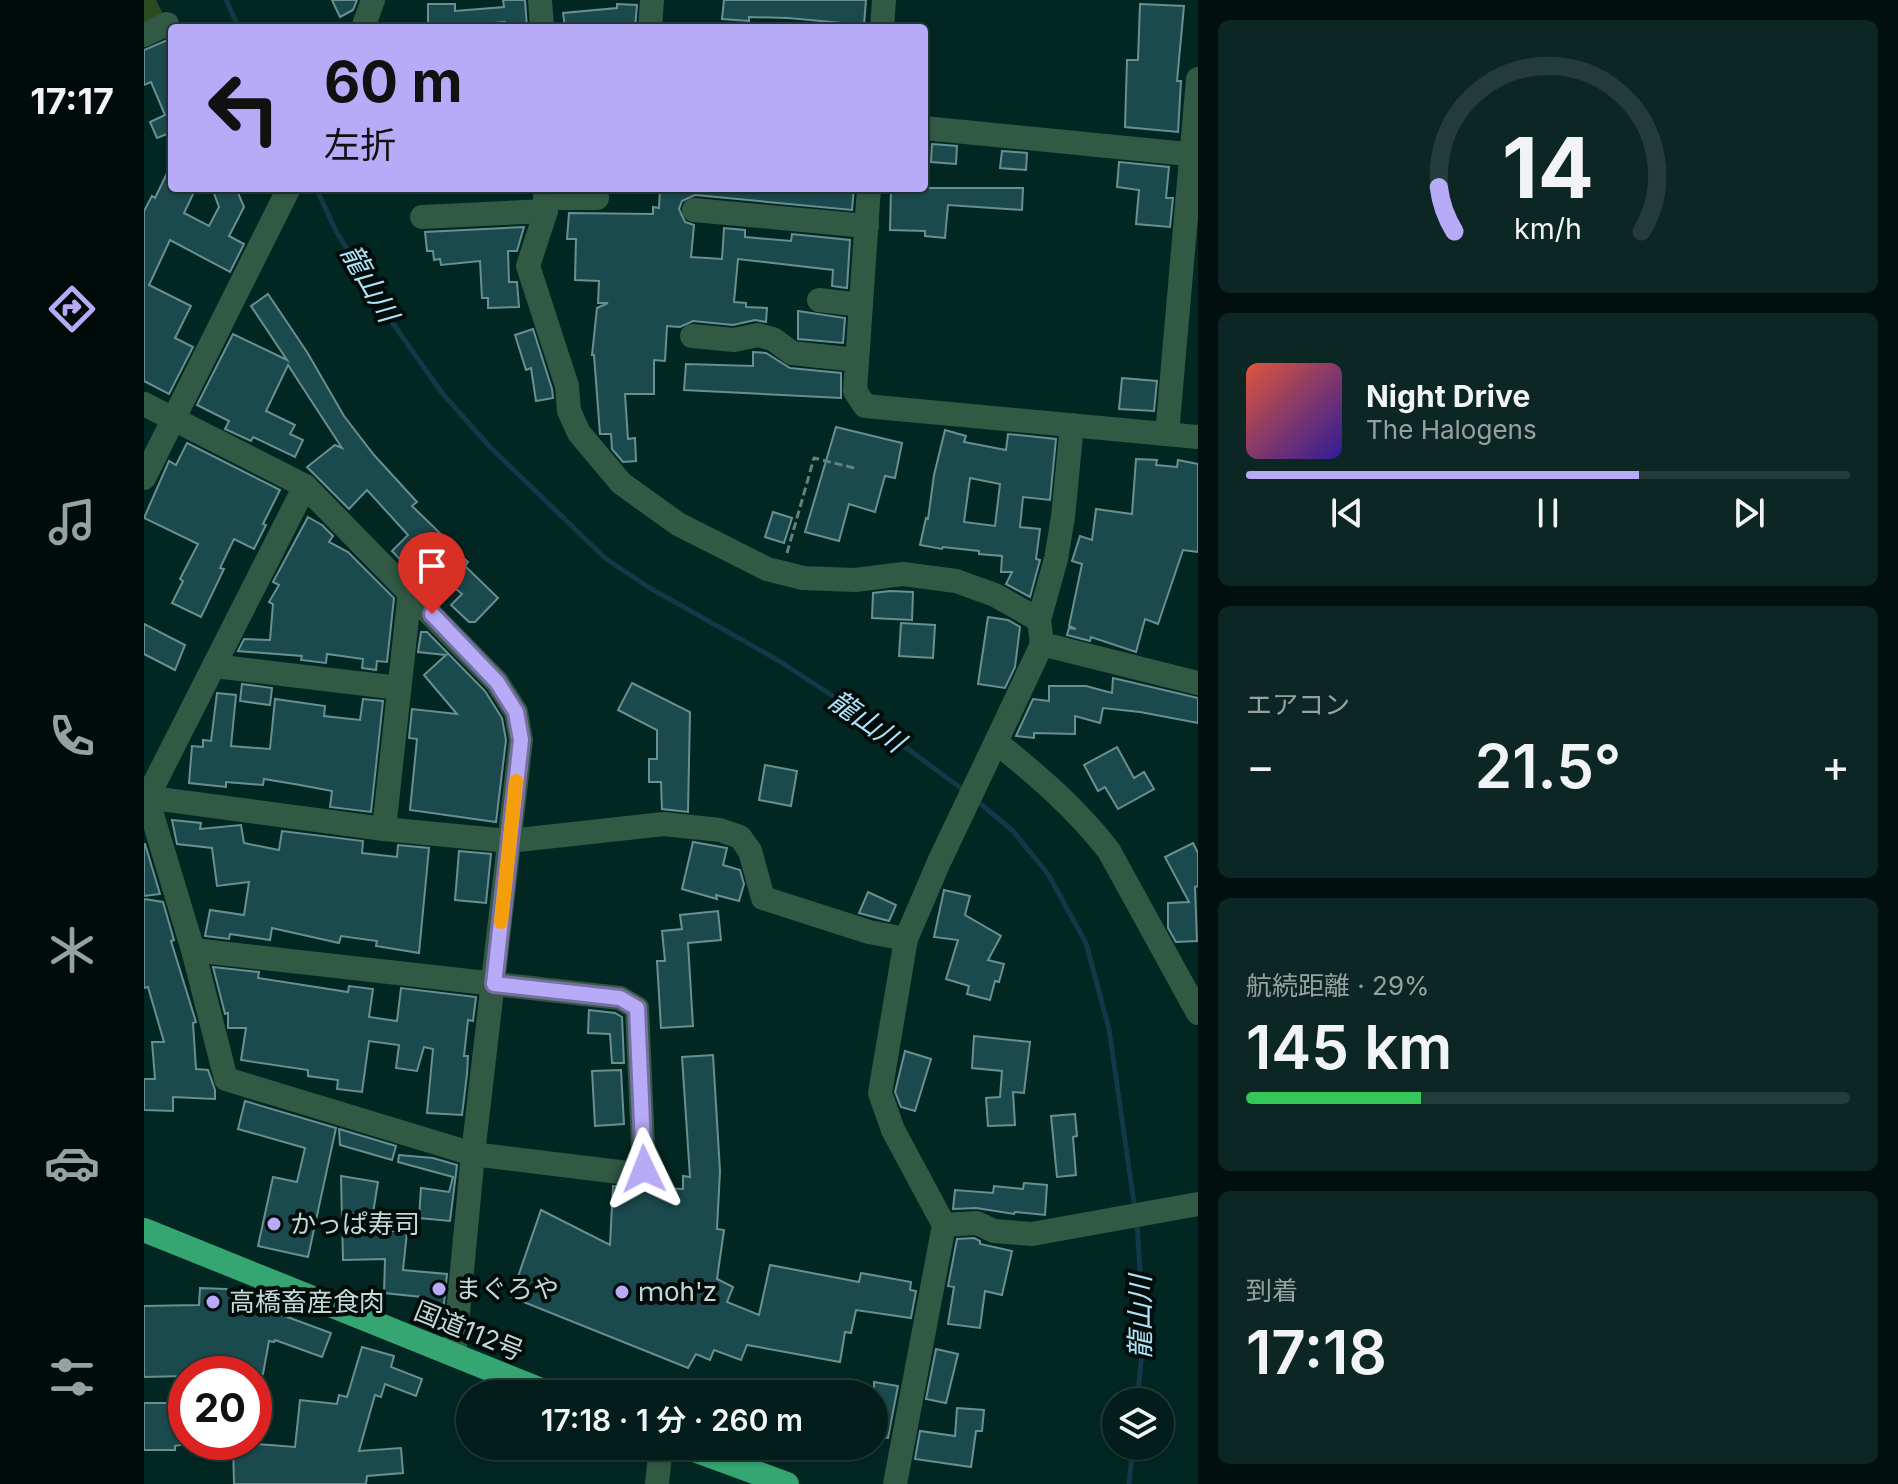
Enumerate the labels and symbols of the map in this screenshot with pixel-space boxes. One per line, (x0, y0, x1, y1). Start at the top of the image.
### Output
water label: 龍山川 (334, 238, 407, 330)
pin (398, 532, 466, 614)
water label: 龍山川 (823, 683, 914, 761)
position arrow (602, 1127, 686, 1211)
place label: かっぱ寿司 (290, 1208, 420, 1239)
marker: かっぱ寿司 (265, 1215, 283, 1233)
water label: 龍山川 (1123, 1272, 1157, 1359)
place label: まぐろや (455, 1273, 559, 1304)
place label: ｍoh'z (638, 1276, 717, 1307)
marker: まぐろや (430, 1280, 448, 1298)
marker: ｍoh'z (613, 1283, 631, 1301)
place label: 高橋畜産食肉 (229, 1286, 385, 1317)
marker: 高橋畜産食肉 (204, 1293, 222, 1311)
street label: 国道112号 (410, 1295, 528, 1366)
speed limit sign: 20 (168, 1356, 272, 1460)

